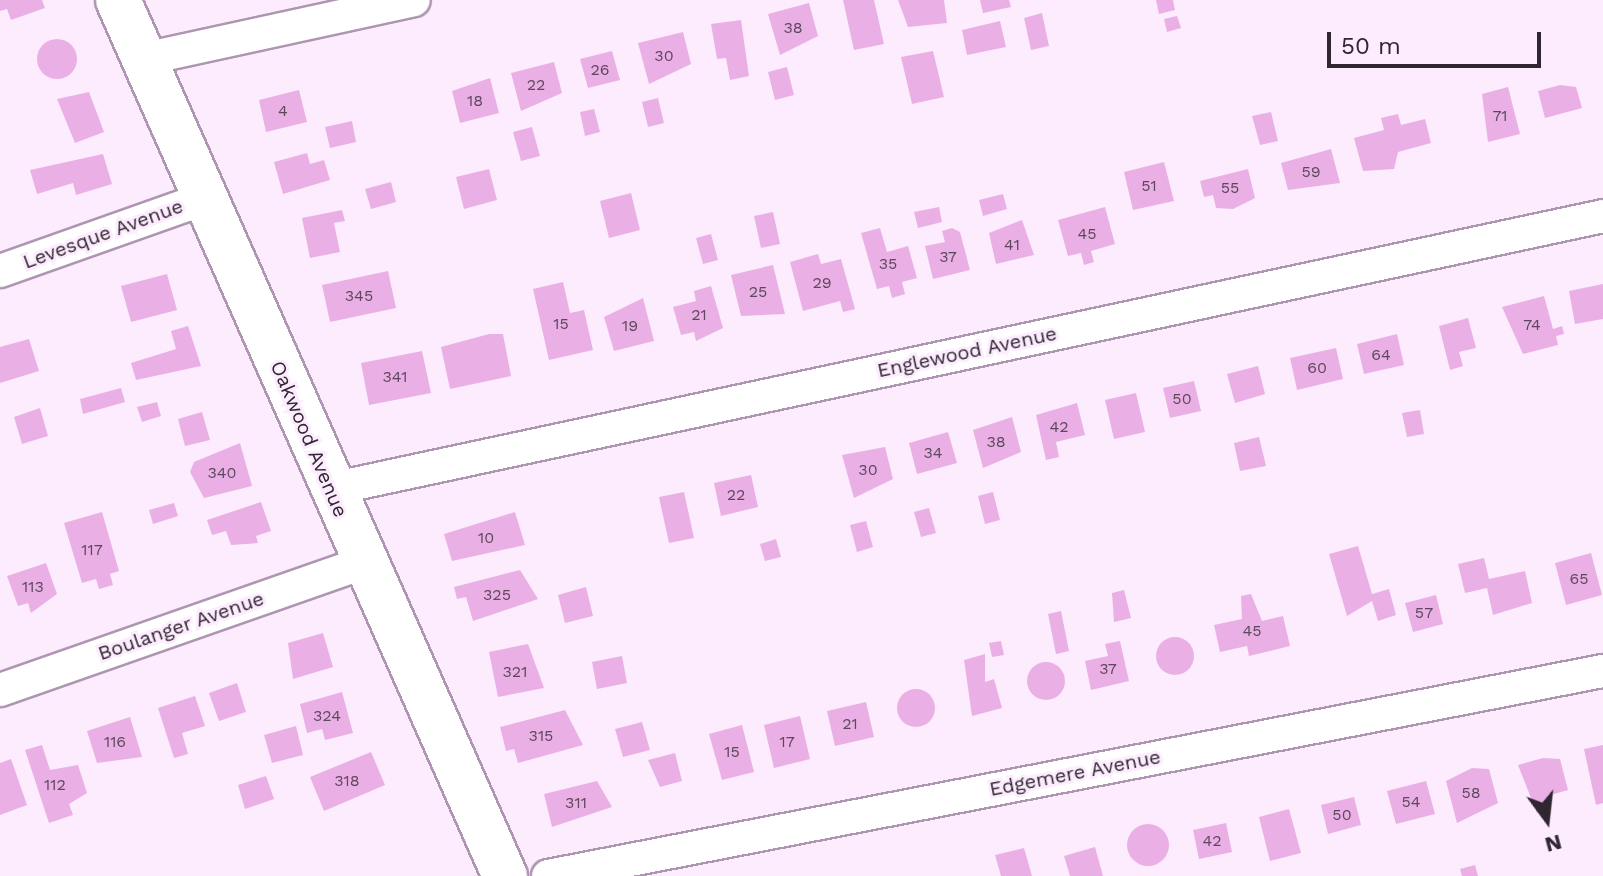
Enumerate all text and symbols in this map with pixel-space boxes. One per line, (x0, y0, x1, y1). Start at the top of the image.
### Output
scale bar (1331, 16, 1545, 66)
house number: 38 (783, 18, 803, 38)
text: 50 m (1341, 32, 1401, 60)
house number: 30 (654, 46, 674, 66)
house number: 26 (590, 60, 610, 80)
house number: 22 (527, 75, 545, 95)
house number: 18 (467, 91, 483, 111)
house number: 4 (278, 101, 288, 121)
house number: 71 (1492, 106, 1508, 126)
house number: 59 (1301, 162, 1321, 182)
house number: 51 (1141, 176, 1157, 196)
house number: 55 (1221, 178, 1239, 198)
street label: Levesque Avenue (19, 194, 187, 274)
house number: 45 (1077, 224, 1097, 244)
house number: 41 (1004, 235, 1020, 255)
house number: 37 (939, 247, 957, 267)
house number: 35 (879, 254, 897, 274)
house number: 29 (812, 273, 832, 293)
house number: 25 (749, 282, 767, 302)
house number: 345 (345, 286, 373, 306)
house number: 21 (691, 305, 707, 325)
house number: 15 (553, 314, 569, 334)
house number: 74 (1523, 315, 1541, 335)
house number: 19 (622, 316, 638, 336)
street label: Englewood Avenue (875, 321, 1059, 383)
house number: 64 (1371, 345, 1391, 365)
street label: Oakwood Avenue (265, 357, 353, 521)
house number: 60 (1307, 358, 1327, 378)
house number: 341 (382, 367, 408, 387)
house number: 50 (1172, 389, 1192, 409)
house number: 42 (1049, 417, 1069, 437)
house number: 38 (986, 432, 1006, 452)
house number: 34 (923, 443, 943, 463)
house number: 30 (858, 460, 878, 480)
house number: 340 (207, 463, 237, 483)
house number: 22 (727, 485, 745, 505)
house number: 10 (478, 528, 494, 548)
house number: 117 (81, 540, 103, 560)
house number: 65 (1569, 569, 1589, 589)
house number: 113 (22, 577, 44, 597)
house number: 325 (483, 585, 511, 605)
street label: Boulanger Avenue (94, 586, 268, 666)
house number: 57 (1415, 603, 1433, 623)
house number: 45 (1242, 621, 1262, 641)
house number: 37 (1099, 659, 1117, 679)
house number: 321 (503, 662, 527, 682)
house number: 324 (313, 706, 341, 726)
house number: 21 (842, 714, 858, 734)
house number: 315 (529, 726, 553, 746)
house number: 116 (104, 732, 126, 752)
house number: 17 (779, 732, 795, 752)
house number: 15 (724, 742, 740, 762)
street label: Edgemere Avenue (987, 745, 1163, 801)
house number: 318 (334, 771, 360, 791)
house number: 112 (44, 775, 66, 795)
north arrow (1507, 780, 1587, 860)
house number: 58 (1461, 783, 1481, 803)
house number: 54 (1401, 792, 1421, 812)
house number: 311 (565, 793, 587, 813)
house number: 50 (1332, 805, 1352, 825)
text: N (1542, 829, 1564, 858)
house number: 42 (1202, 831, 1222, 851)

